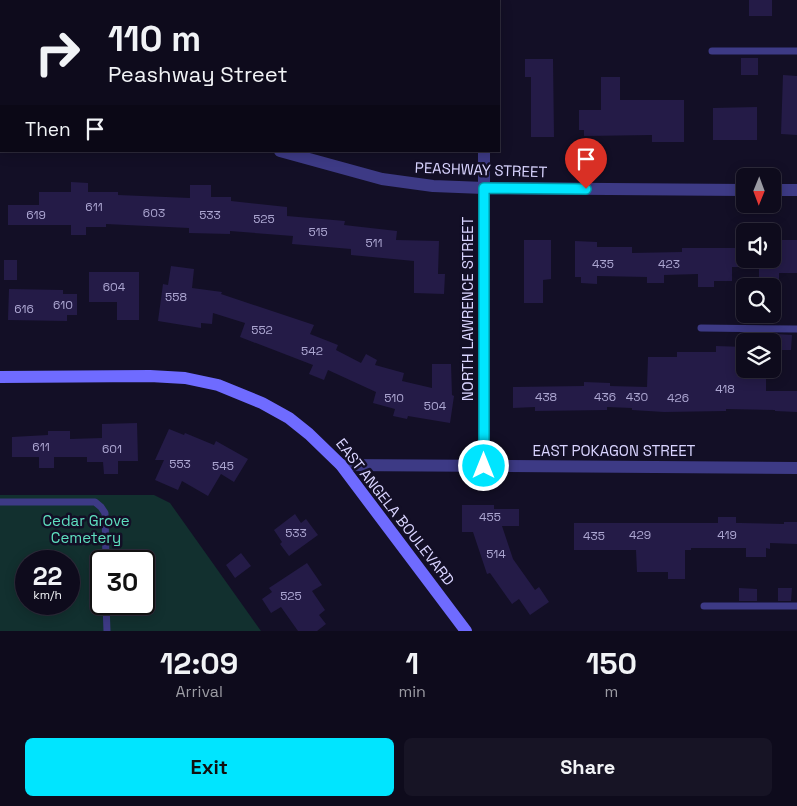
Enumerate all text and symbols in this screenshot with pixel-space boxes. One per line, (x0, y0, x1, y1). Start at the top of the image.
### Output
text: 110 m (108, 17, 201, 61)
icon: right (25, 20, 90, 85)
text: Peashway Street (108, 60, 288, 88)
icon: arrive (81, 115, 109, 143)
text: Then (25, 117, 71, 142)
pin (565, 138, 607, 189)
icon: arrive (572, 145, 600, 173)
street label: PEASHWAY STREET (414, 158, 548, 181)
north arrow (736, 168, 781, 212)
map controls (736, 168, 781, 378)
house number: 611 (85, 199, 103, 215)
house number: 603 (143, 205, 165, 221)
house number: 619 (26, 207, 46, 223)
house number: 533 (199, 207, 221, 223)
house number: 525 (253, 211, 275, 227)
street label: NORTH LAWRENCE STREET (458, 216, 477, 401)
button: sound (736, 223, 781, 268)
house number: 515 (308, 224, 328, 240)
house number: 511 (365, 235, 383, 251)
house number: 435 (592, 256, 614, 272)
house number: 423 (658, 256, 680, 272)
button: search (736, 278, 781, 323)
house number: 604 (103, 279, 126, 295)
house number: 558 (165, 289, 187, 305)
house number: 610 (53, 297, 73, 313)
house number: 616 (14, 301, 34, 317)
house number: 552 (251, 322, 273, 338)
button: layers (736, 333, 781, 378)
house number: 542 (301, 343, 323, 359)
house number: 418 (715, 381, 735, 397)
house number: 438 (535, 389, 557, 405)
house number: 436 (594, 389, 616, 405)
house number: 430 (626, 389, 648, 405)
house number: 510 (384, 390, 404, 406)
house number: 426 (667, 390, 689, 406)
house number: 504 (424, 398, 447, 414)
street label: EAST ANGELA BOULEVARD (332, 434, 459, 589)
house number: 611 (32, 439, 50, 455)
position arrow (457, 439, 509, 491)
house number: 601 (102, 441, 122, 457)
street label: EAST POKAGON STREET (533, 441, 696, 460)
house number: 553 (169, 456, 191, 472)
house number: 545 (212, 458, 234, 474)
house number: 455 (479, 509, 501, 525)
park label: Cedar Grove Cemetery (42, 511, 130, 547)
house number: 533 (285, 525, 307, 541)
house number: 429 (629, 527, 651, 543)
house number: 419 (717, 527, 737, 543)
house number: 435 (583, 528, 605, 544)
house number: 514 (486, 546, 506, 562)
speed limit sign: 30 (90, 550, 155, 615)
text: 22 (33, 560, 62, 592)
text: km/h (33, 587, 62, 603)
house number: 525 (280, 588, 302, 604)
text: 12:09 (160, 644, 238, 683)
text: 1 (405, 644, 419, 683)
text: 150 (586, 644, 637, 683)
text: Arrival (175, 681, 223, 702)
text: min (398, 681, 426, 702)
text: m (605, 681, 618, 702)
button: Exit (25, 738, 394, 796)
button: Share (404, 738, 772, 796)

